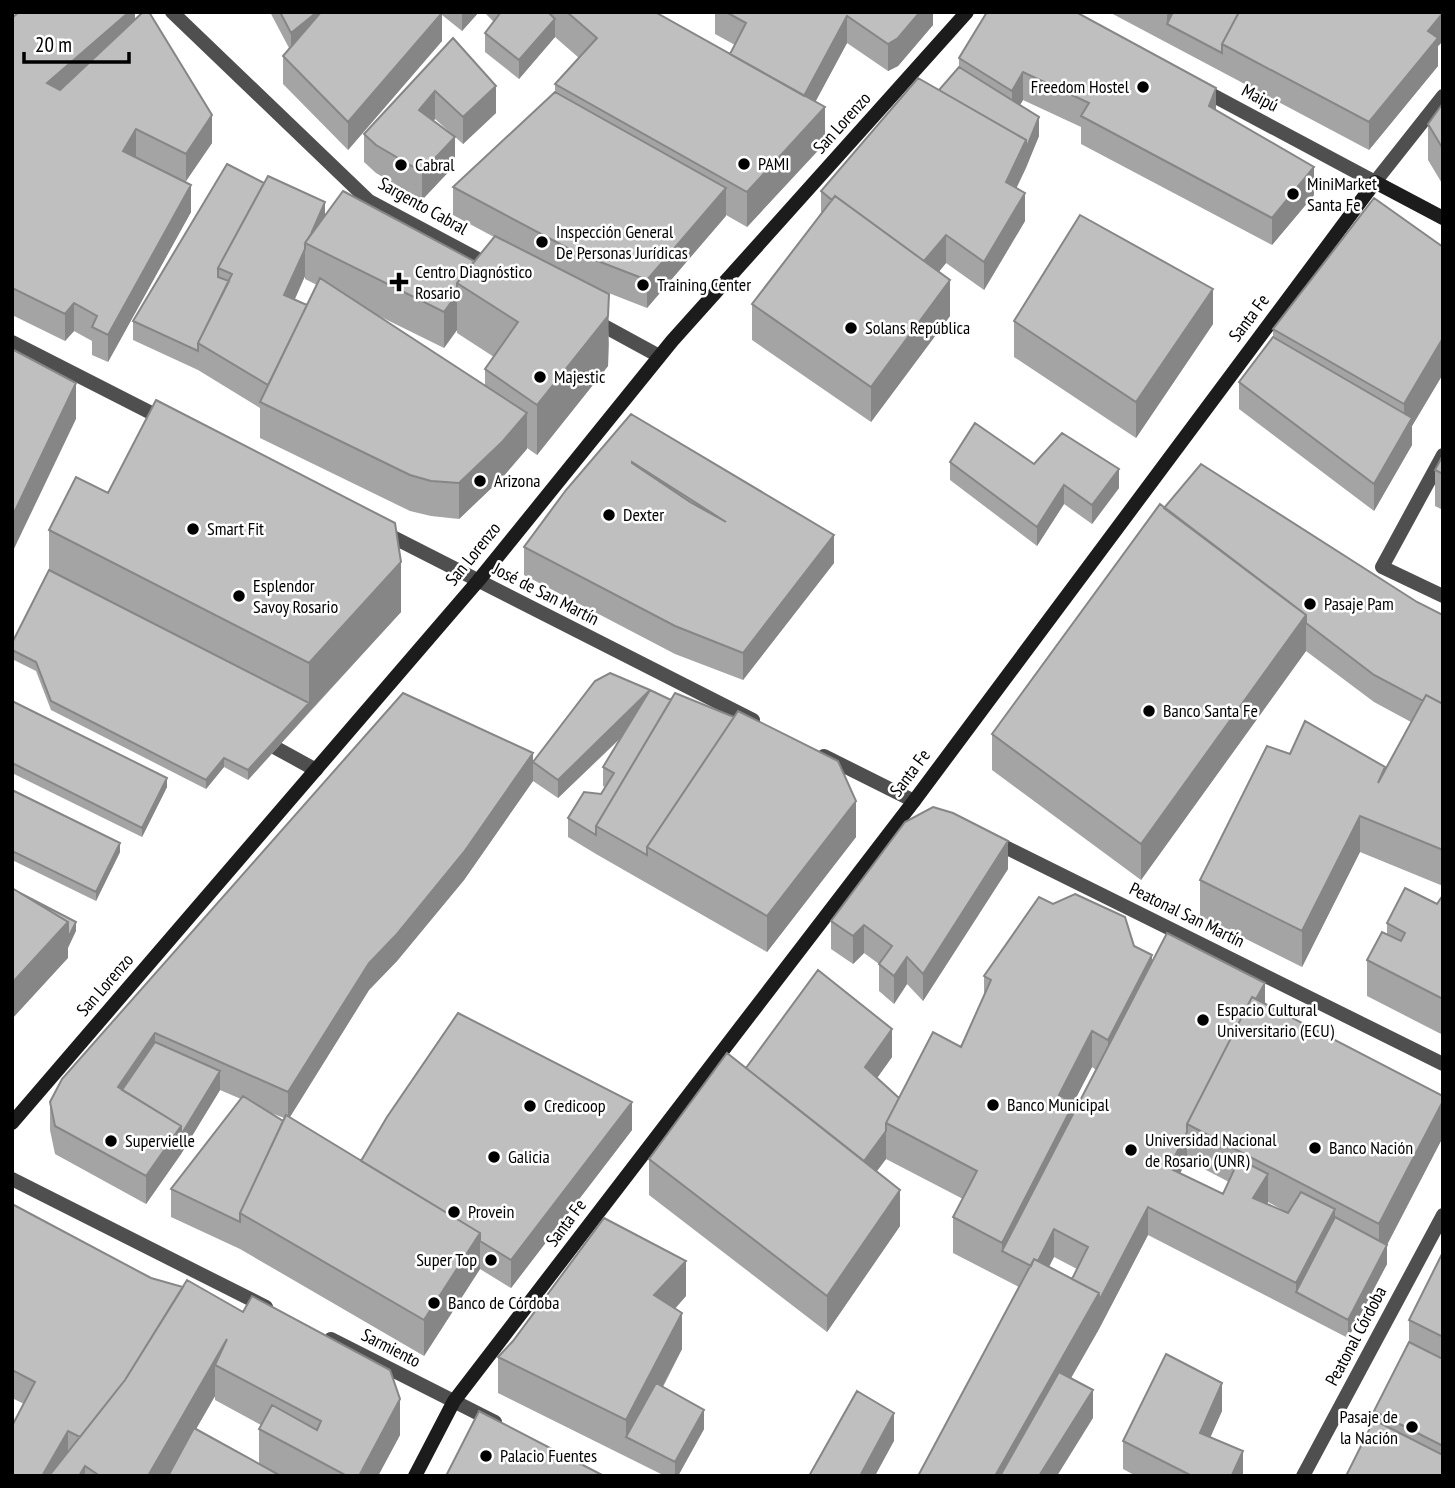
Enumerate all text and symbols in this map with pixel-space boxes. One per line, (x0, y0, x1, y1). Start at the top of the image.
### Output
scale bar (24, 21, 130, 65)
text: 20 m (35, 31, 72, 58)
place label: Freedom Hostel (1031, 75, 1130, 98)
street label: Maipú (1238, 78, 1283, 117)
marker: Freedom Hostel (1135, 79, 1151, 95)
street label: San Lorenzo (808, 87, 876, 158)
place label: PAMI (758, 152, 789, 175)
place label: Cabral (415, 153, 455, 176)
marker: PAMI (736, 156, 752, 172)
marker: Cabral (393, 157, 409, 173)
street label: Sargento Cabral (375, 172, 473, 240)
place label: MiniMarket Santa Fe (1307, 172, 1377, 216)
marker: MiniMarket Santa Fe (1285, 186, 1301, 202)
place label: Inspección General De Personas Jurídicas (556, 220, 688, 264)
marker: Inspección General De Personas Jurídicas (534, 234, 550, 250)
place label: Centro Diagnóstico Rosario (415, 260, 533, 304)
marker: Centro Diagnóstico Rosario (389, 272, 409, 292)
place label: Training Center (657, 273, 751, 296)
marker: Training Center (635, 277, 651, 293)
street label: Santa Fe (1223, 289, 1274, 346)
place label: Solans República (865, 316, 970, 339)
marker: Solans República (843, 320, 859, 336)
place label: Majestic (554, 365, 606, 388)
marker: Majestic (532, 369, 548, 385)
place label: Arizona (494, 469, 541, 492)
marker: Arizona (472, 473, 488, 489)
place label: Dexter (623, 503, 664, 526)
marker: Dexter (601, 507, 617, 523)
place label: Smart Fit (207, 517, 264, 540)
street label: San Lorenzo (440, 517, 505, 590)
marker: Smart Fit (185, 521, 201, 537)
street label: José de San Martín (488, 557, 603, 630)
place label: Esplendor Savoy Rosario (253, 574, 338, 618)
marker: Esplendor Savoy Rosario (231, 588, 247, 604)
place label: Pasaje Pam (1324, 592, 1394, 615)
marker: Pasaje Pam (1302, 596, 1318, 612)
place label: Banco Santa Fe (1163, 699, 1258, 722)
marker: Banco Santa Fe (1141, 703, 1157, 719)
street label: Santa Fe (884, 744, 935, 801)
street label: Peatonal San Martín (1126, 877, 1249, 952)
street label: San Lorenzo (71, 949, 138, 1021)
place label: Espacio Cultural Universitario (ECU) (1217, 998, 1335, 1042)
marker: Espacio Cultural Universitario (ECU) (1195, 1012, 1211, 1028)
place label: Banco Municipal (1007, 1093, 1110, 1116)
place label: Credicoop (544, 1094, 606, 1117)
marker: Banco Municipal (985, 1097, 1001, 1113)
marker: Credicoop (522, 1098, 538, 1114)
place label: Universidad Nacional de Rosario (UNR) (1145, 1128, 1277, 1172)
place label: Supervielle (125, 1129, 195, 1152)
marker: Supervielle (103, 1133, 119, 1149)
place label: Banco Nación (1329, 1136, 1413, 1159)
marker: Banco Nación (1307, 1140, 1323, 1156)
marker: Universidad Nacional de Rosario (UNR) (1123, 1142, 1139, 1158)
place label: Galicia (508, 1145, 550, 1168)
marker: Galicia (486, 1149, 502, 1165)
street label: Santa Fe (540, 1194, 591, 1251)
place label: Provein (468, 1200, 514, 1223)
marker: Provein (446, 1204, 462, 1220)
place label: Super Top (416, 1248, 477, 1271)
marker: Super Top (483, 1252, 499, 1268)
street label: Peatonal Córdoba (1320, 1282, 1391, 1389)
place label: Banco de Córdoba (448, 1291, 559, 1314)
marker: Banco de Córdoba (426, 1295, 442, 1311)
street label: Sarmiento (358, 1323, 425, 1372)
place label: Pasaje de la Nación (1340, 1405, 1398, 1449)
marker: Pasaje de la Nación (1404, 1419, 1420, 1435)
place label: Palacio Fuentes (500, 1444, 597, 1467)
marker: Palacio Fuentes (478, 1448, 494, 1464)

